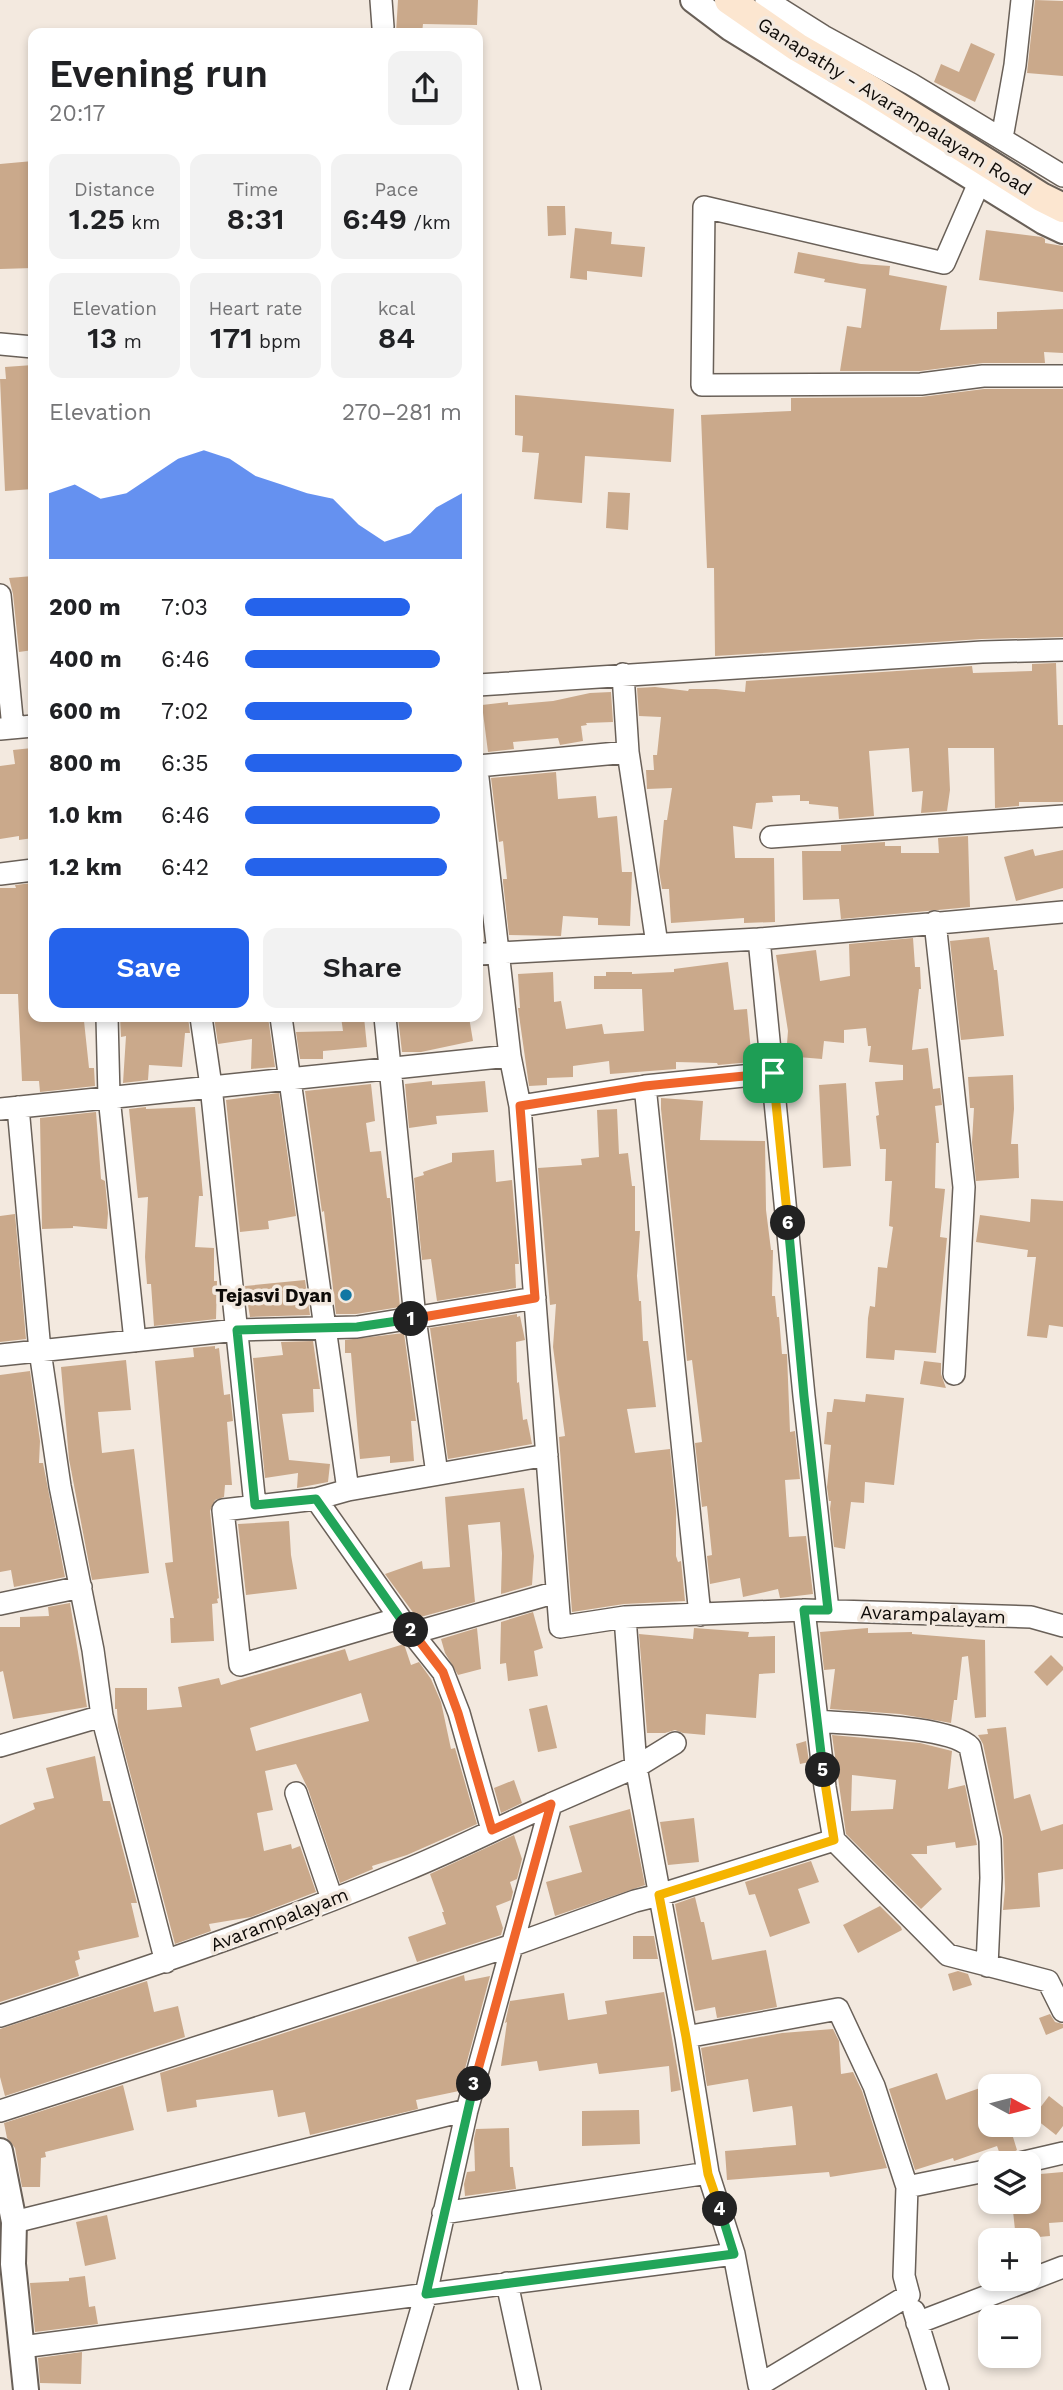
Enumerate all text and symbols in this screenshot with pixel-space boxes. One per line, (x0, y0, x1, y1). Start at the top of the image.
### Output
street label: Ganapathy - Avarampalayam Road (754, 12, 1036, 201)
button: share (388, 51, 462, 125)
text: Evening run (49, 52, 268, 96)
text: 20:17 (49, 100, 105, 127)
text: Distance (74, 178, 155, 201)
text: Time (233, 178, 278, 201)
text: Pace (375, 178, 418, 201)
text: 1.25 (69, 201, 125, 236)
text: 8:31 (227, 201, 284, 236)
text: 6:49 (342, 201, 407, 236)
text: km (125, 211, 160, 234)
text: /km (407, 211, 451, 234)
text: Elevation (72, 297, 157, 320)
text: Heart rate (209, 297, 302, 320)
text: kcal (378, 297, 415, 320)
text: 13 (87, 320, 117, 355)
text: 171 (210, 320, 253, 355)
text: 84 (378, 320, 415, 355)
text: m (117, 330, 142, 353)
text: bpm (253, 330, 301, 353)
text: Elevation (49, 399, 152, 426)
text: 270–281 m (342, 399, 462, 426)
text: 200 m (49, 594, 121, 621)
text: 7:03 (161, 594, 208, 621)
text: 400 m (49, 646, 122, 673)
text: 6:46 (161, 646, 210, 673)
text: 600 m (49, 698, 121, 725)
text: 7:02 (161, 698, 208, 725)
text: 800 m (49, 750, 121, 777)
text: 6:35 (161, 750, 209, 777)
text: 1.0 km (49, 802, 123, 829)
text: 6:46 (161, 802, 210, 829)
text: 1.2 km (49, 854, 122, 881)
text: 6:42 (161, 854, 209, 881)
button: Save (49, 928, 249, 1008)
button: Share (263, 928, 462, 1008)
pin (743, 1043, 803, 1103)
icon: arrive (754, 1054, 792, 1092)
pin: 6 (770, 1206, 806, 1240)
text: 6 (782, 1211, 793, 1234)
place label: Tejasvi Dyan (215, 1284, 332, 1307)
marker: Tejasvi Dyan (338, 1287, 354, 1303)
pin: 1 (394, 1302, 428, 1336)
text: 1 (406, 1307, 415, 1330)
street label: Avarampalayam (860, 1600, 1006, 1629)
pin: 2 (394, 1612, 428, 1648)
text: 2 (405, 1618, 416, 1641)
pin: 5 (806, 1752, 840, 1788)
text: 5 (817, 1758, 828, 1781)
street label: Avarampalayam (207, 1883, 351, 1956)
pin: 3 (456, 2066, 491, 2102)
text: 3 (468, 2072, 479, 2095)
north arrow (978, 2074, 1041, 2137)
map controls (978, 2074, 1041, 2368)
button: layers (978, 2151, 1041, 2214)
pin: 4 (702, 2192, 738, 2226)
text: 4 (713, 2197, 726, 2220)
button: + (978, 2228, 1041, 2291)
button: − (978, 2305, 1041, 2368)

